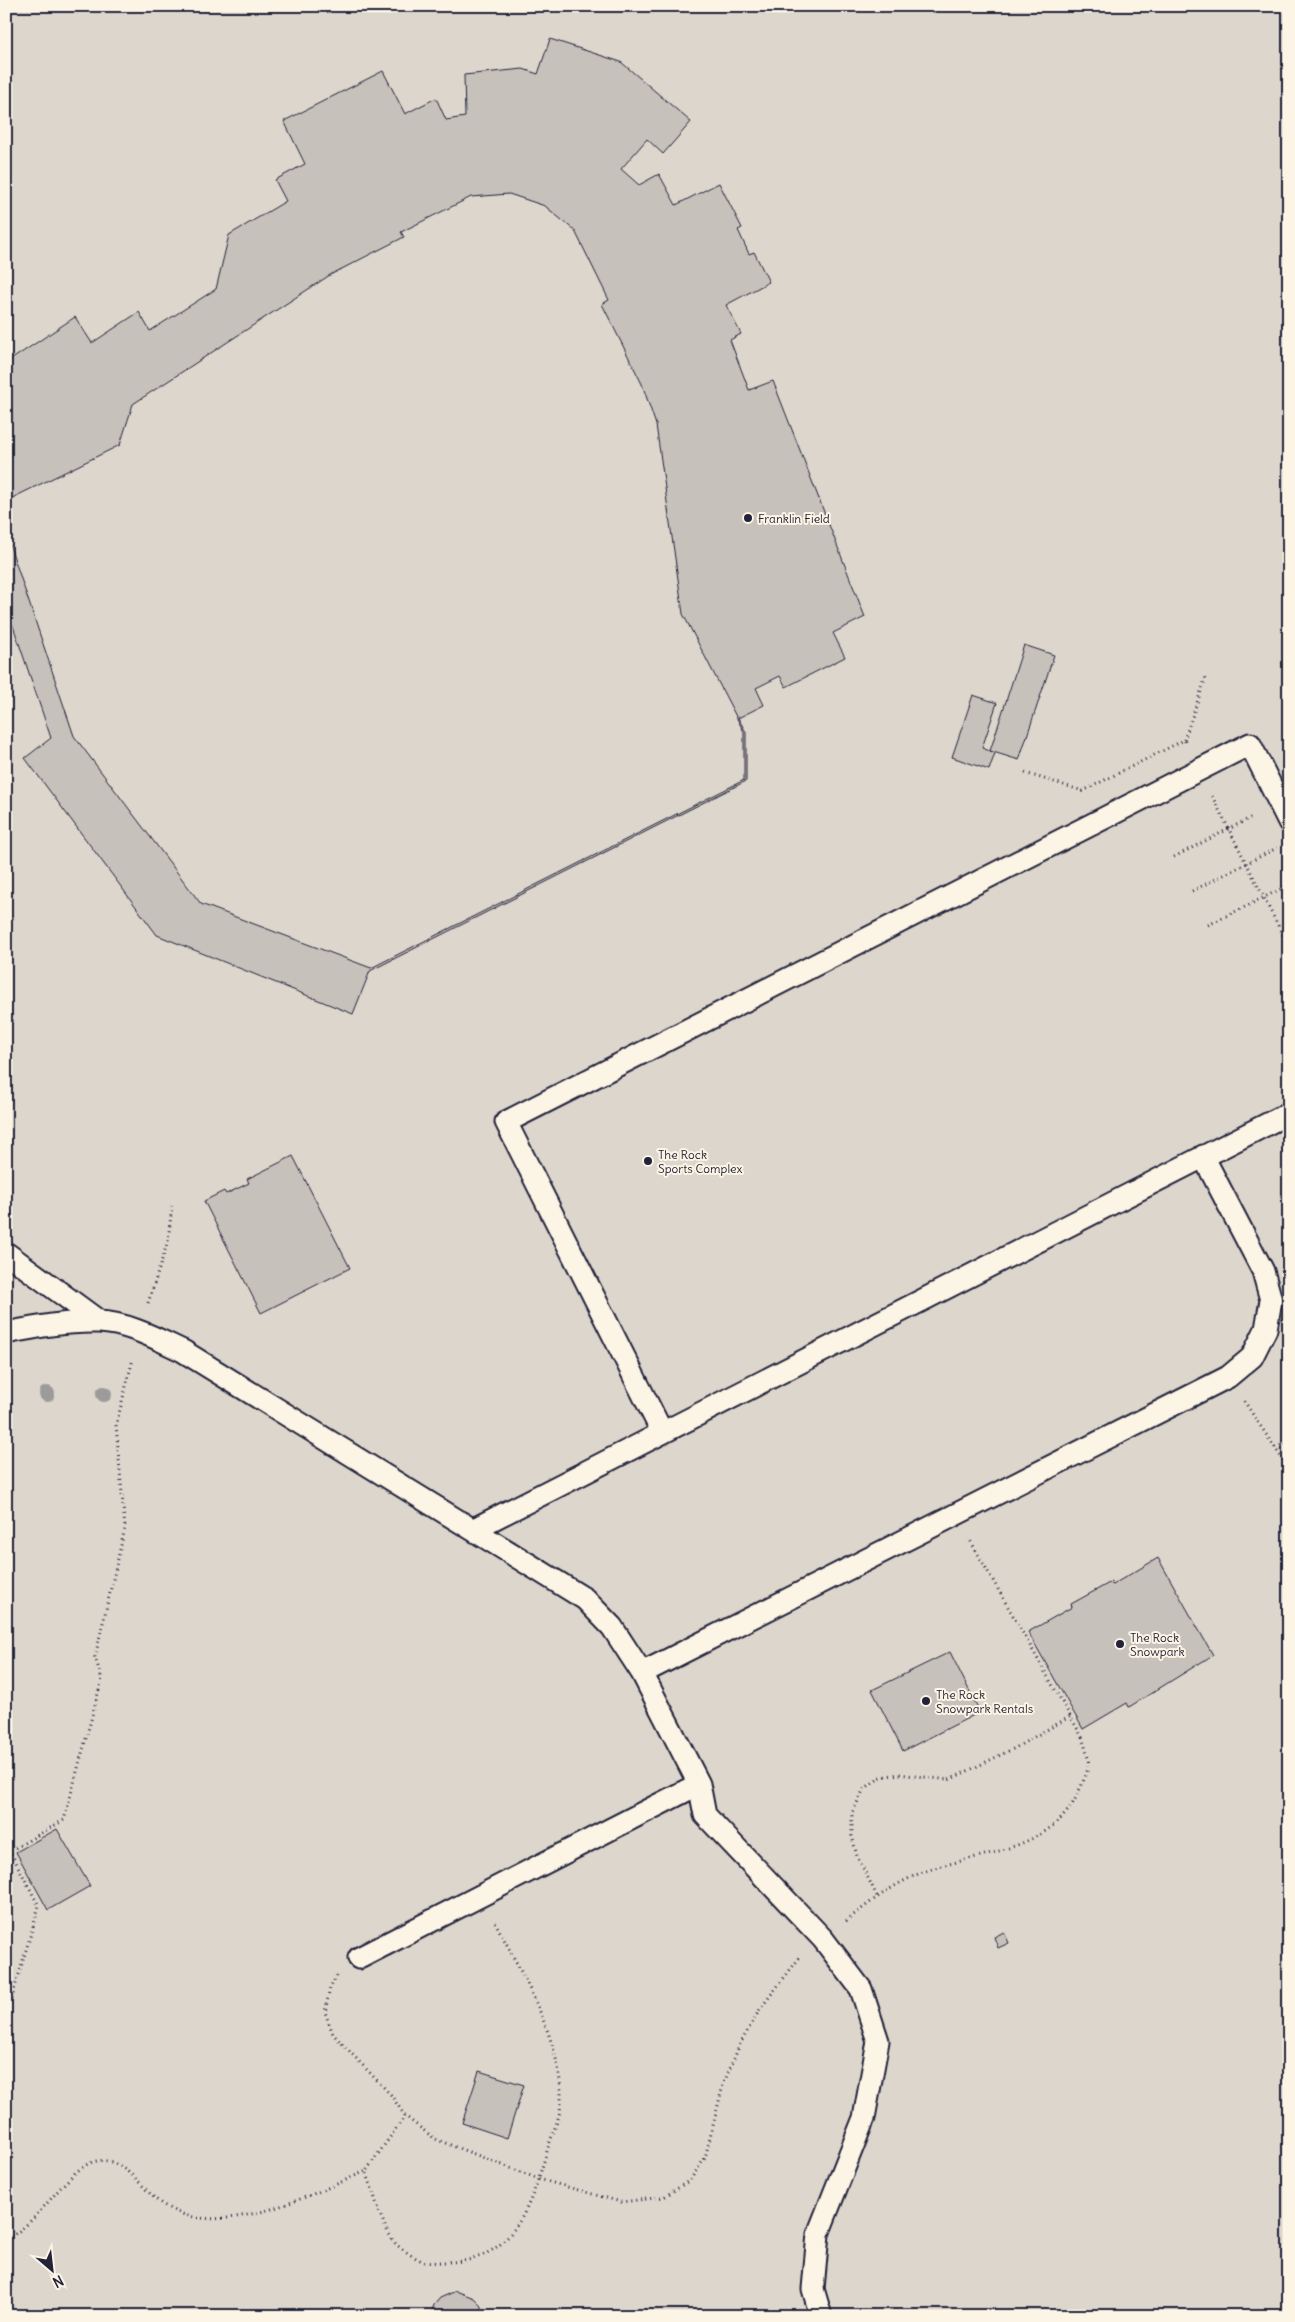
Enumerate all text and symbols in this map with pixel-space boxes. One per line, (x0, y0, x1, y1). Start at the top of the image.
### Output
place label: Franklin Field (758, 511, 830, 526)
marker: Franklin Field (742, 512, 754, 524)
place label: The Rock Sports Complex (658, 1147, 743, 1176)
marker: The Rock Sports Complex (642, 1155, 654, 1167)
place label: The Rock Snowpark (1130, 1630, 1185, 1659)
marker: The Rock Snowpark (1114, 1638, 1126, 1650)
place label: The Rock Snowpark Rentals (936, 1687, 1033, 1716)
marker: The Rock Snowpark Rentals (920, 1695, 932, 1707)
north arrow (28, 2244, 78, 2294)
text: N (50, 2271, 67, 2292)

